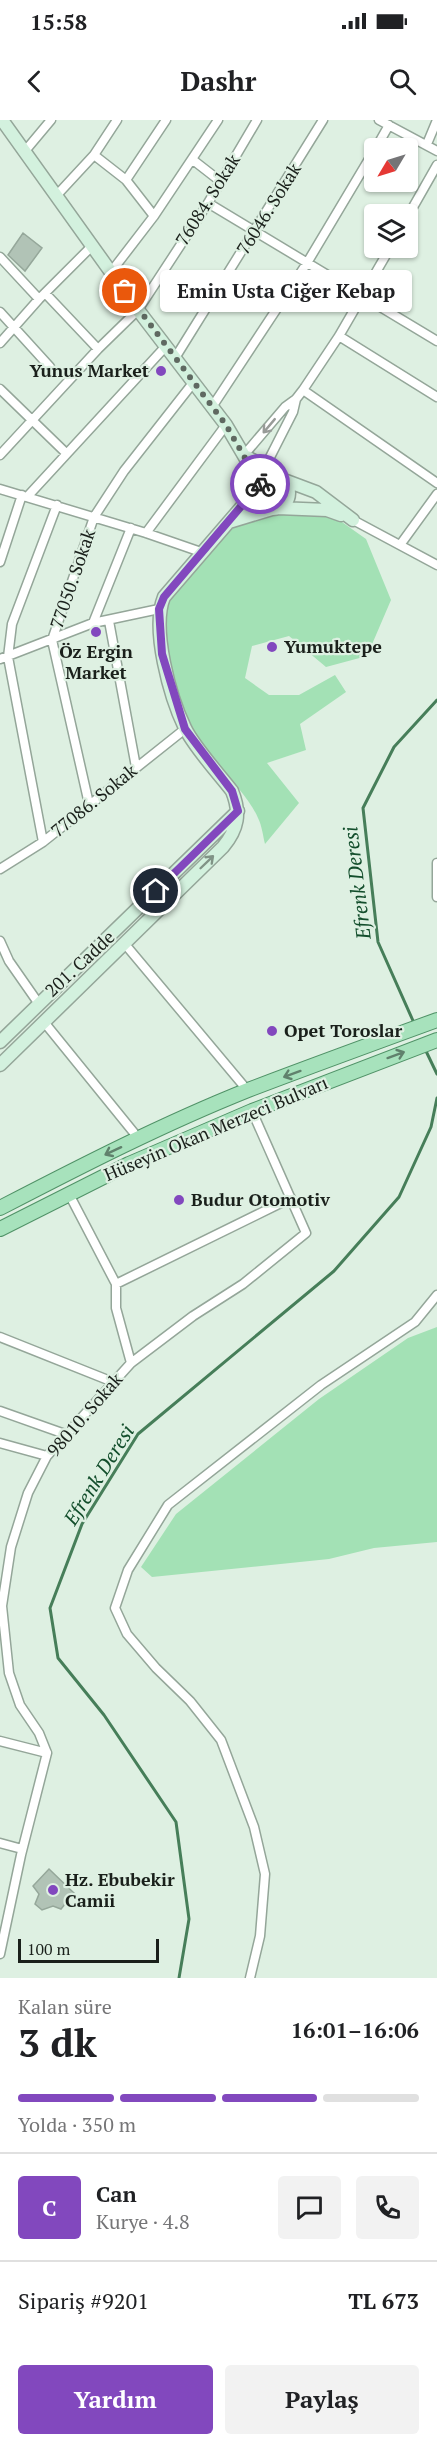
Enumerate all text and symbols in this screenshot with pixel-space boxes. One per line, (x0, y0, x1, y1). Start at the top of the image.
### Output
text: 15:58 (30, 7, 87, 36)
text: Dashr (180, 63, 257, 99)
icon: back (18, 65, 51, 98)
icon: search (386, 65, 419, 98)
north arrow (364, 138, 418, 192)
map controls (364, 138, 418, 258)
street label: 76084. Sokak (169, 148, 245, 250)
street label: 76046. Sokak (230, 157, 306, 259)
button: layers (364, 204, 418, 258)
pin (99, 265, 150, 316)
callout: Emin Usta Ciğer Kebap (161, 270, 413, 312)
icon: bag (108, 274, 141, 307)
text: Emin Usta Ciğer Kebap (177, 277, 395, 304)
place label: Yunus Market (29, 358, 149, 382)
marker: Yunus Market (154, 364, 168, 378)
one-way arrow (262, 418, 276, 433)
courier (230, 454, 290, 514)
icon: bike (244, 468, 277, 501)
street label: 77050. Sokak (44, 525, 101, 632)
marker: Öz Ergin Market (89, 625, 103, 639)
place label: Yumuktepe (284, 634, 382, 658)
place label: Öz Ergin Market (59, 639, 133, 684)
marker: Yumuktepe (265, 640, 279, 654)
street label: 77086. Sokak (45, 758, 142, 842)
water label: Efrenk Deresi (336, 825, 377, 942)
one-way arrow (200, 855, 215, 870)
pin (130, 865, 181, 916)
icon: home (139, 874, 172, 907)
street label: 201. Cadde (39, 925, 119, 1002)
place label: Opet Toroslar (284, 1018, 403, 1042)
marker: Opet Toroslar (265, 1024, 279, 1038)
one-way arrow (386, 1049, 405, 1060)
street label: Hüseyin Okan Merzeci Bulvarı (100, 1070, 331, 1186)
one-way arrow (283, 1070, 302, 1081)
one-way arrow (104, 1146, 122, 1158)
place label: Budur Otomotiv (191, 1187, 330, 1211)
marker: Budur Otomotiv (172, 1193, 186, 1207)
street label: 98010. Sokak (41, 1367, 128, 1461)
water label: Efrenk Deresi (57, 1419, 140, 1531)
place label: Hz. Ebubekir Camii (65, 1867, 175, 1912)
marker: Hz. Ebubekir Camii (46, 1883, 60, 1897)
scale bar (18, 1936, 159, 1964)
text: 100 m (27, 1938, 70, 1960)
text: Kalan süre (18, 1993, 112, 2020)
text: 16:01–16:06 (291, 2015, 419, 2044)
text: 3 dk (18, 2016, 97, 2068)
text: Yolda · 350 m (18, 2111, 136, 2138)
button: chat (278, 2176, 341, 2239)
button: phone (356, 2176, 419, 2239)
text: Can (96, 2179, 137, 2208)
text: C (42, 2193, 57, 2222)
text: Kurye · 4.8 (96, 2208, 190, 2235)
text: Sipariş #9201 (18, 2286, 149, 2315)
text: TL 673 (348, 2286, 419, 2315)
button: Yardım (18, 2365, 213, 2434)
button: Paylaş (225, 2365, 419, 2434)

